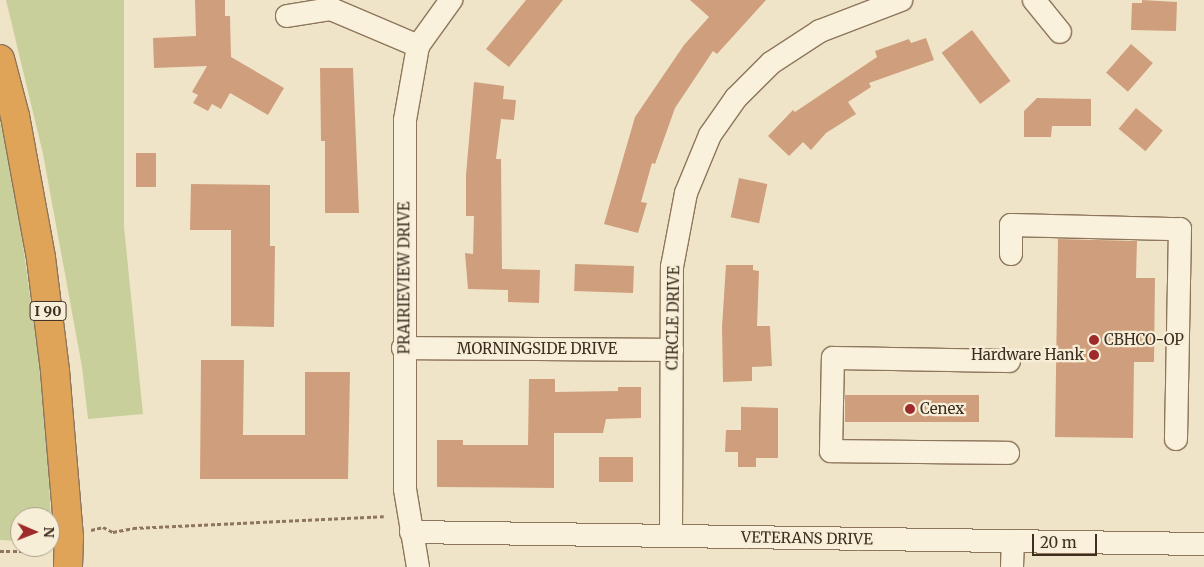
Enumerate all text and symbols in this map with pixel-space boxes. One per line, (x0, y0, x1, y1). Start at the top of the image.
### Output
street label: PRAIRIEVIEW DRIVE (395, 202, 413, 354)
street label: CIRCLE DRIVE (663, 266, 683, 370)
road number: I 90 (29, 300, 67, 322)
place label: CBHCO-OP (1104, 331, 1184, 349)
marker: CBHCO-OP (1088, 334, 1100, 346)
street label: MORNINGSIDE DRIVE (457, 340, 617, 358)
place label: Hardware Hank (971, 346, 1084, 364)
marker: Hardware Hank (1088, 349, 1100, 361)
place label: Cenex (920, 400, 964, 418)
marker: Cenex (904, 403, 916, 415)
north arrow (10, 507, 60, 557)
scale bar (1034, 524, 1099, 556)
text: N (40, 527, 58, 538)
street label: VETERANS DRIVE (741, 528, 873, 548)
text: 20 m (1040, 533, 1077, 552)

